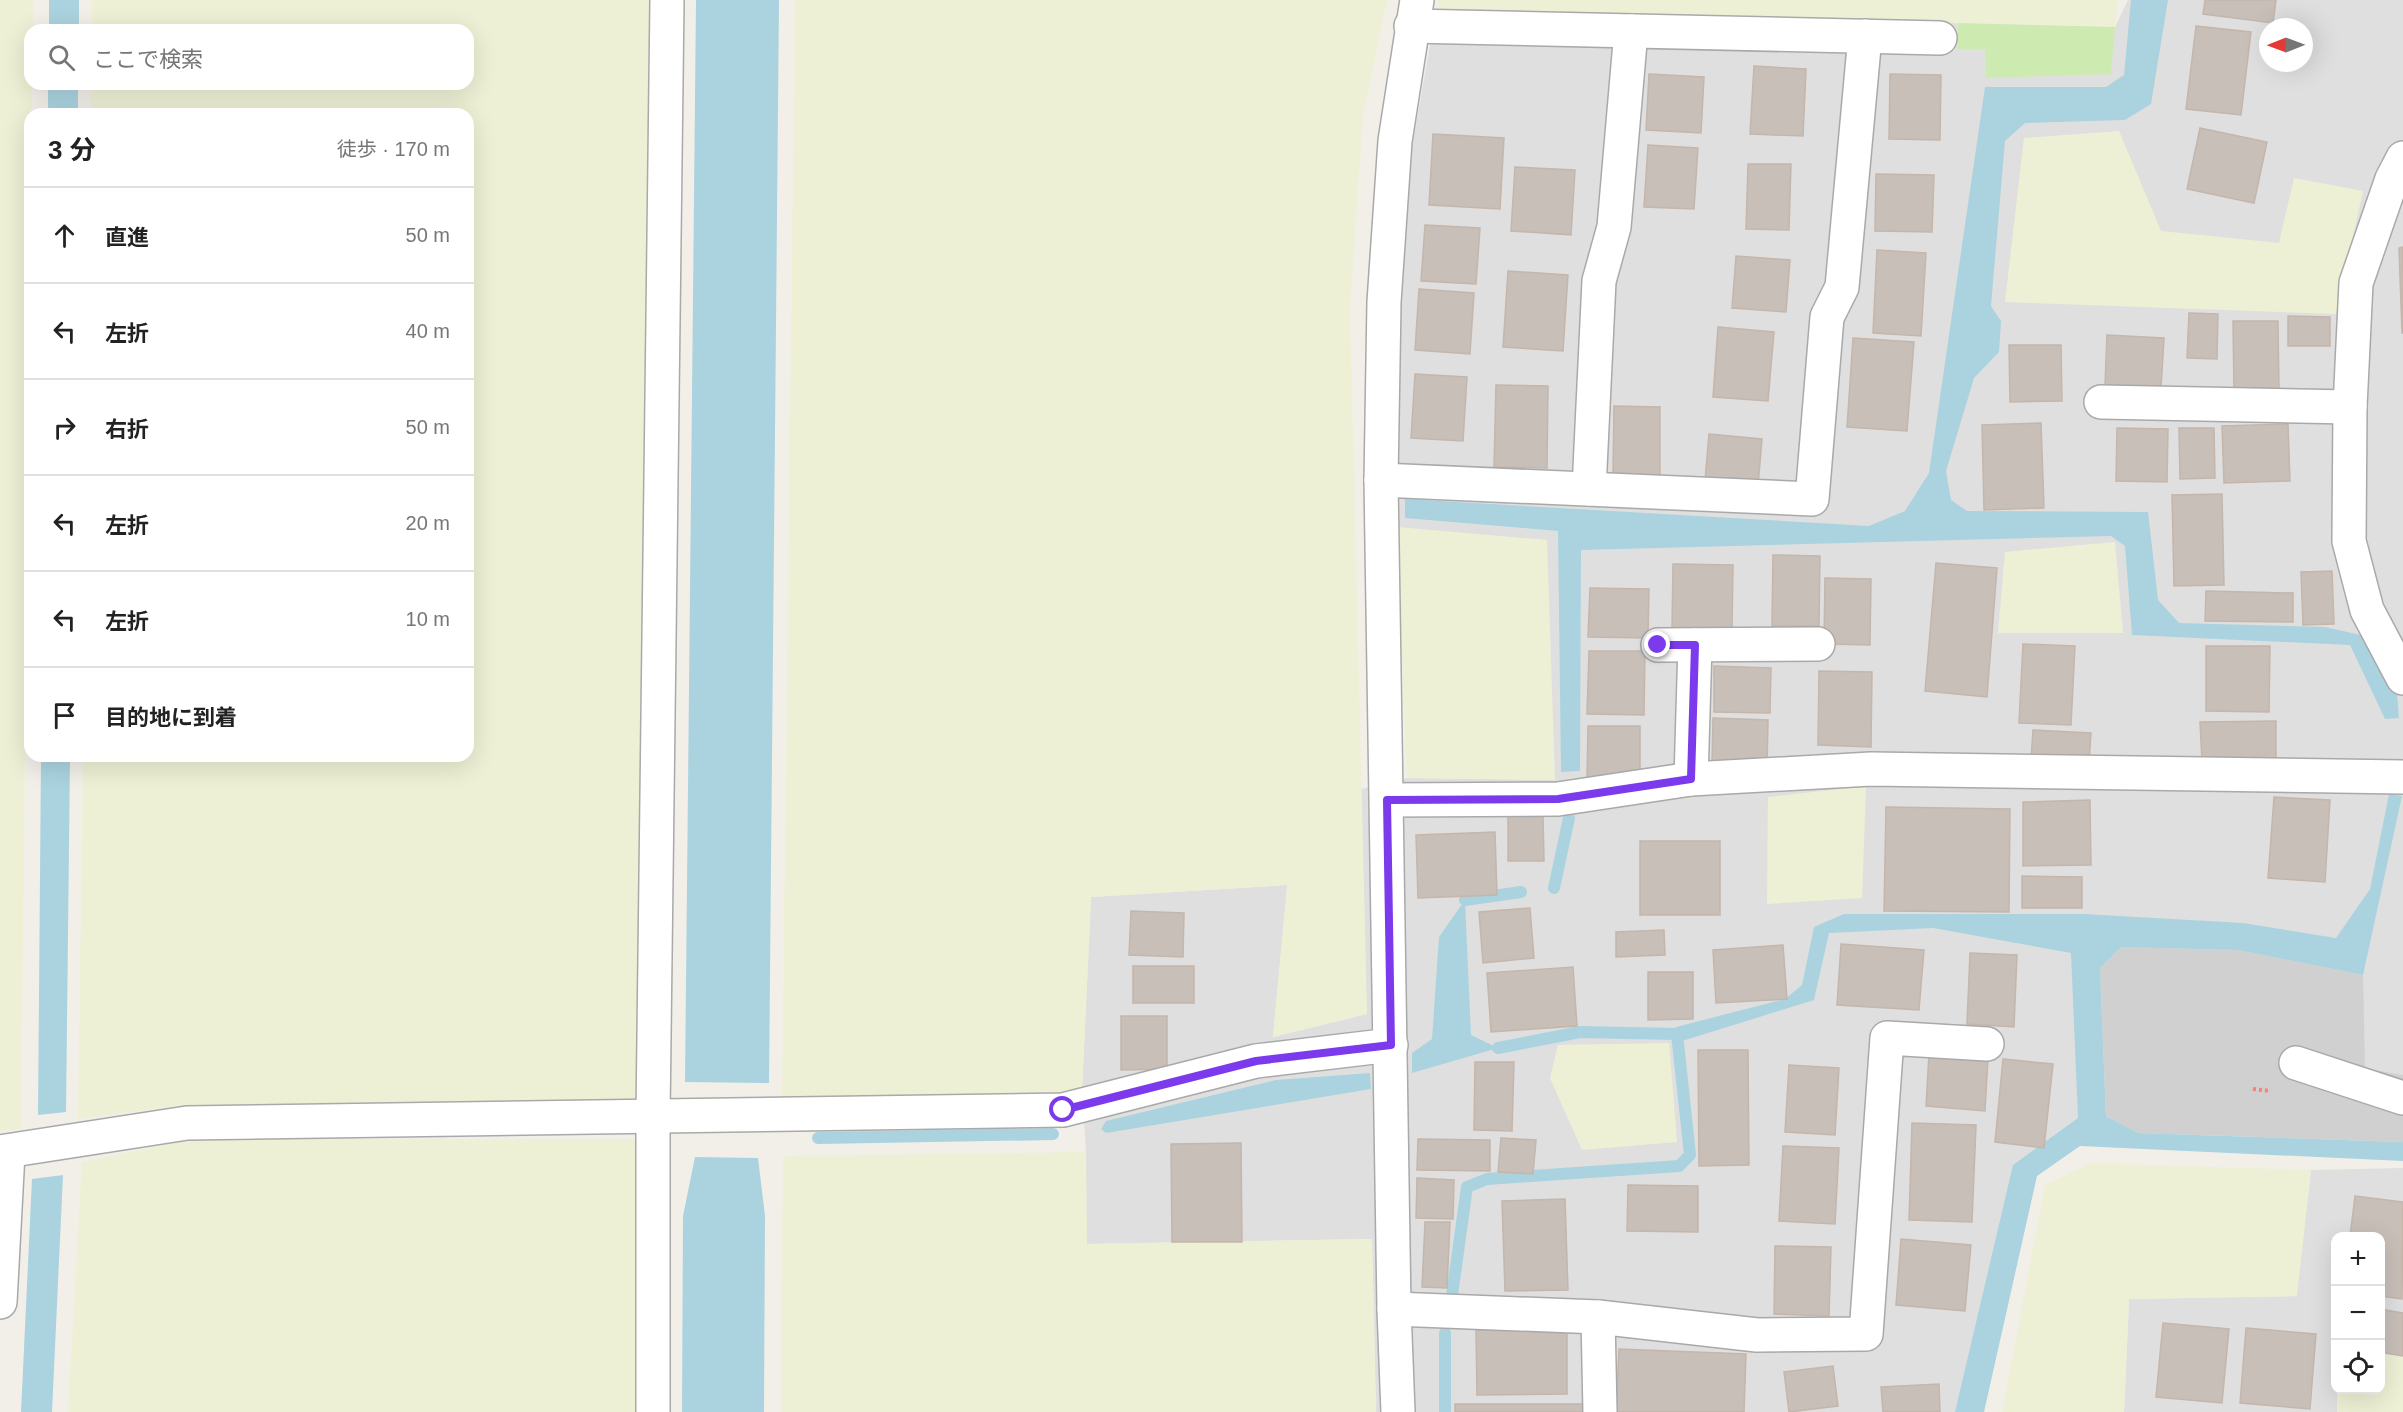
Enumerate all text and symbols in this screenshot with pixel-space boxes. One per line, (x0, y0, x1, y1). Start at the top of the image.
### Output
north arrow (2259, 18, 2313, 72)
search box (24, 24, 474, 90)
icon: search (45, 41, 78, 74)
text: ここで検索 (93, 47, 203, 72)
text: 3 分 (48, 135, 96, 165)
text: 徒歩 · 170 m (337, 138, 450, 160)
icon: ahead (48, 219, 81, 252)
text: 50 m (406, 224, 450, 246)
text: 直進 (105, 225, 149, 250)
icon: left (48, 315, 81, 348)
text: 40 m (406, 320, 450, 342)
text: 左折 (105, 321, 149, 346)
icon: right (48, 411, 81, 444)
text: 50 m (406, 416, 450, 438)
text: 右折 (105, 417, 149, 442)
icon: left (48, 507, 81, 540)
text: 20 m (406, 512, 450, 534)
text: 左折 (105, 513, 149, 538)
icon: left (48, 603, 81, 636)
text: 10 m (406, 608, 450, 630)
text: 左折 (105, 609, 149, 634)
route end (1644, 631, 1670, 657)
icon: arrive (48, 699, 81, 732)
text: 目的地に到着 (105, 705, 237, 730)
route start (1049, 1096, 1075, 1122)
map controls (2331, 1232, 2385, 1394)
button: + (2331, 1232, 2385, 1286)
button: − (2331, 1286, 2385, 1340)
button: locate (2331, 1340, 2385, 1394)

